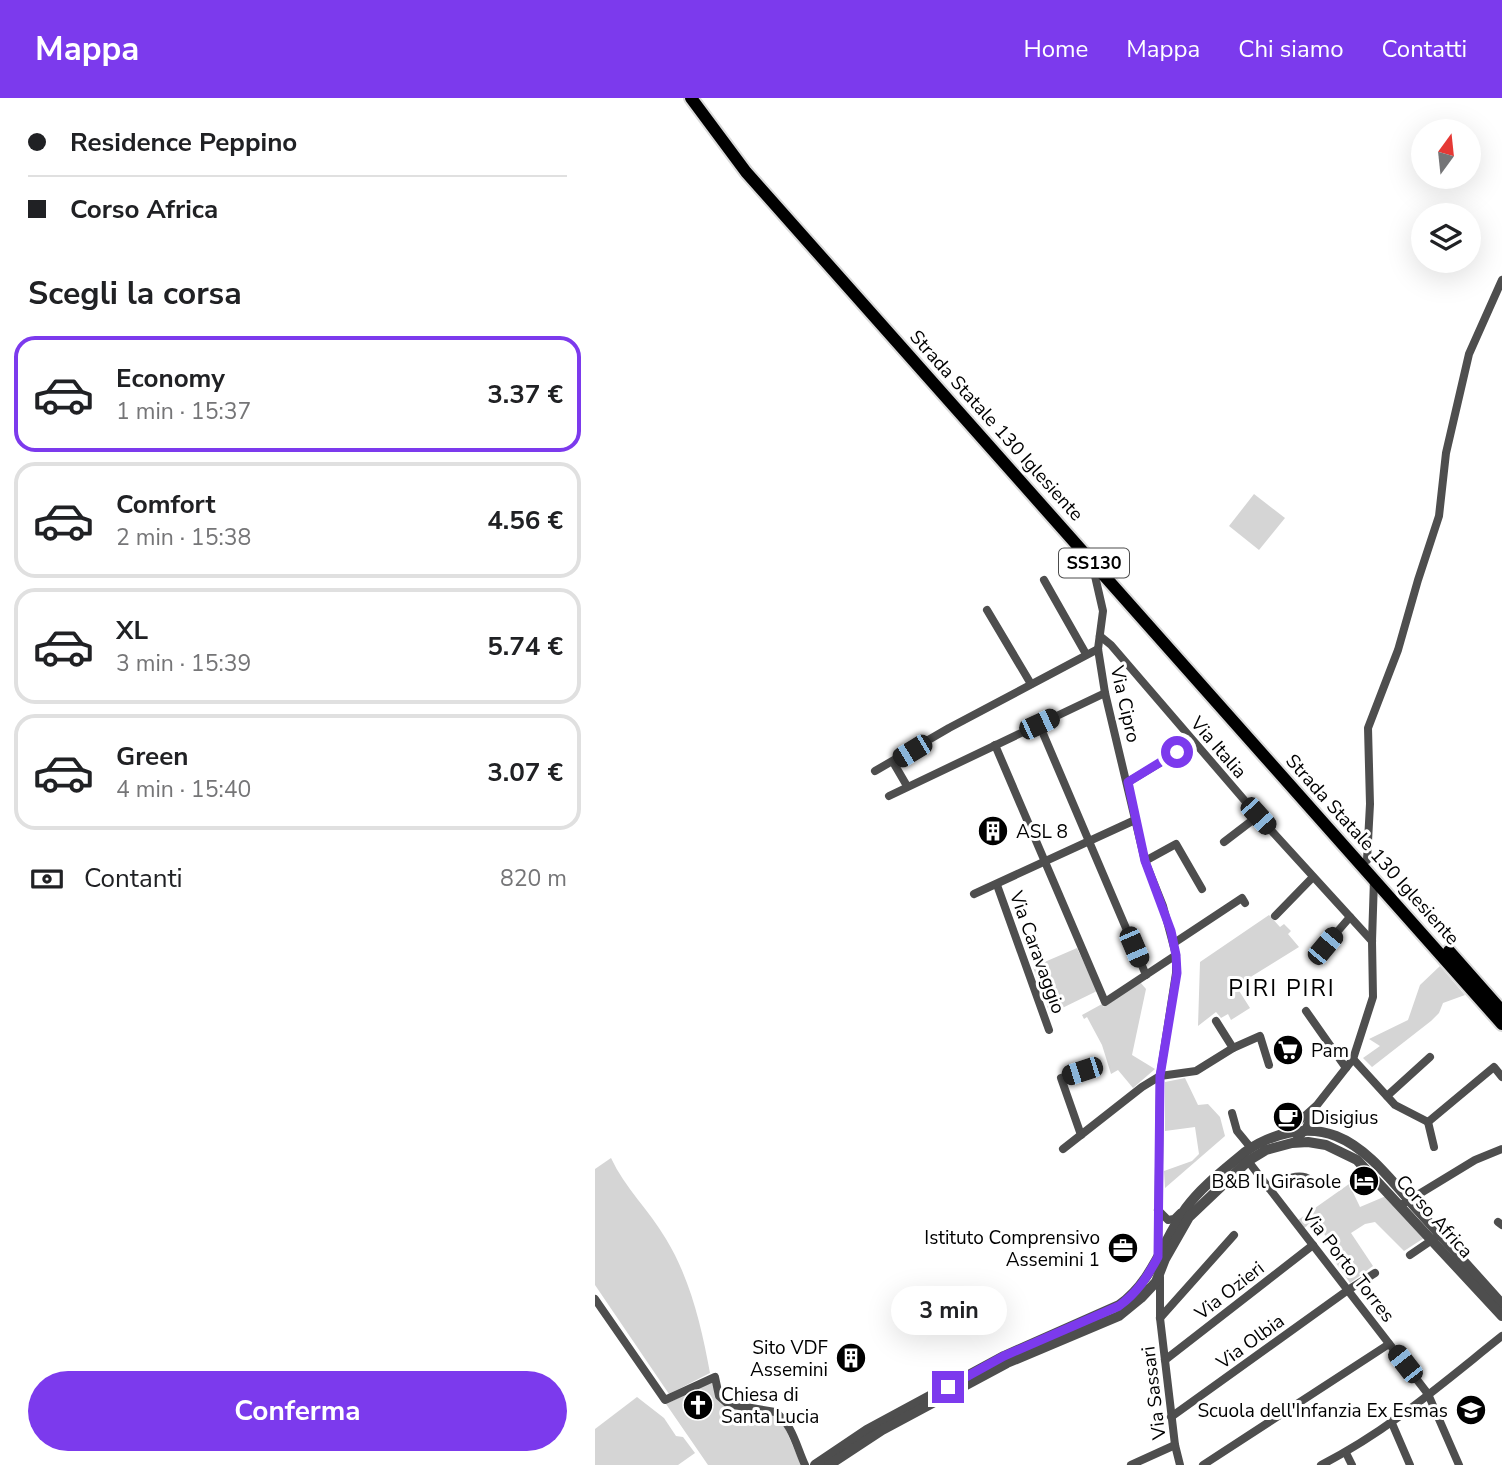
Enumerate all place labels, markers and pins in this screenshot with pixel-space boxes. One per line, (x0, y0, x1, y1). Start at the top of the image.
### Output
building icon: ASL 8 (976, 814, 1010, 848)
place label: ASL 8 (1016, 819, 1068, 845)
supermarket icon: Pam (1271, 1033, 1305, 1067)
place label: Pam (1311, 1038, 1349, 1064)
cafe icon: Disigius (1271, 1100, 1305, 1134)
place label: Disigius (1311, 1105, 1378, 1131)
hotel icon: B&B Il Girasole (1347, 1164, 1381, 1198)
place label: B&B Il Girasole (1212, 1169, 1341, 1195)
place label: Istituto Comprensivo Assemini 1 (924, 1225, 1100, 1273)
office icon: Istituto Comprensivo Assemini 1 (1106, 1231, 1140, 1265)
place label: Sito VDF Assemini (750, 1335, 828, 1383)
building icon: Sito VDF Assemini (834, 1341, 868, 1375)
place label: Chiesa di Santa Lucia (721, 1382, 819, 1430)
church icon: Chiesa di Santa Lucia (681, 1388, 715, 1422)
school or university icon: Scuola dell'Infanzia Ex Esmas (1454, 1393, 1488, 1427)
place label: Scuola dell'Infanzia Ex Esmas (1197, 1398, 1448, 1424)

